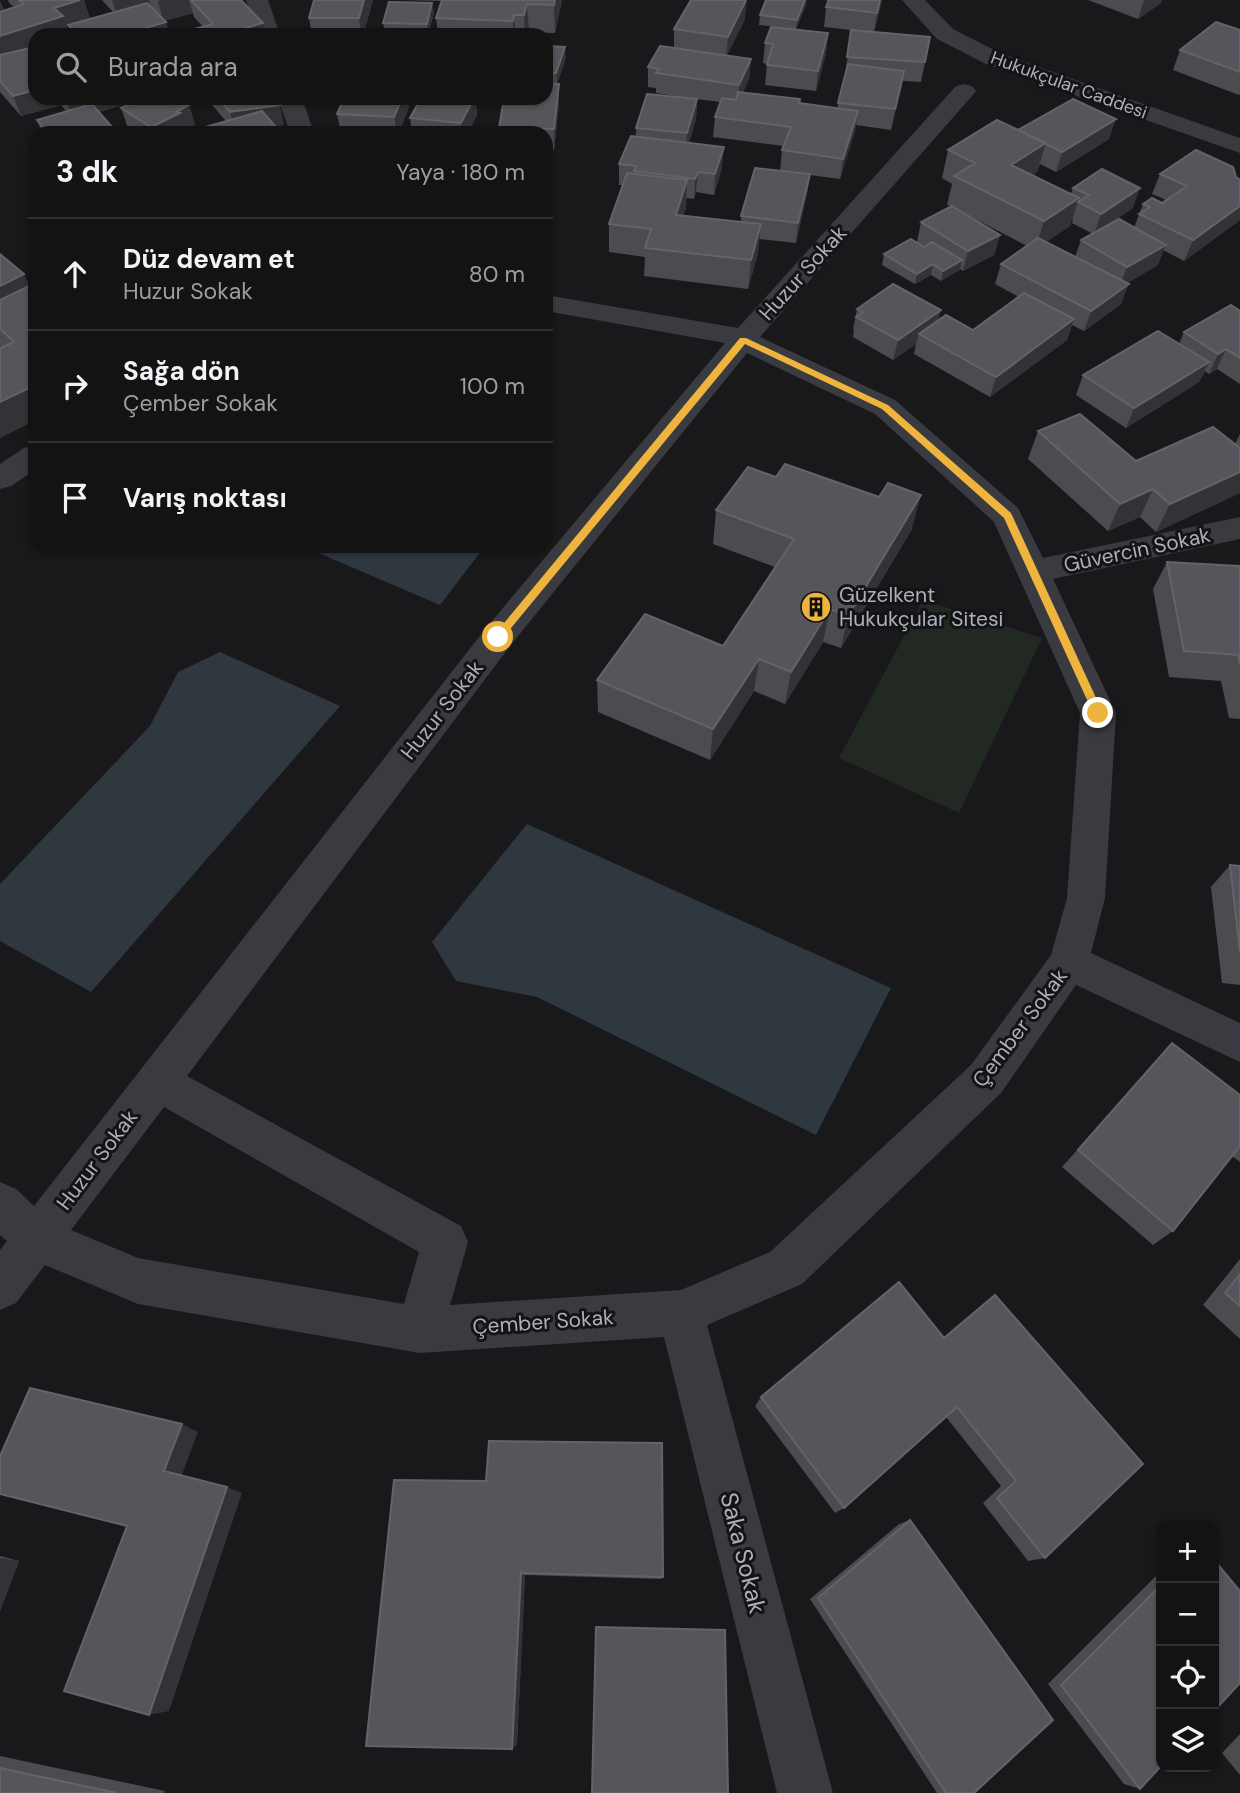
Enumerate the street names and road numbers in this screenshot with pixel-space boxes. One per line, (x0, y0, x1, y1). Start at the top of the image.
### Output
street label: Hukukçular Caddesi (987, 46, 1151, 124)
street label: Huzur Sokak (753, 219, 853, 326)
street label: Güvercin Sokak (1061, 521, 1213, 579)
street label: Huzur Sokak (394, 654, 490, 765)
street label: Çember Sokak (966, 963, 1074, 1093)
street label: Huzur Sokak (50, 1104, 144, 1216)
street label: Çember Sokak (472, 1303, 615, 1341)
street label: Saka Sokak (713, 1489, 773, 1617)

